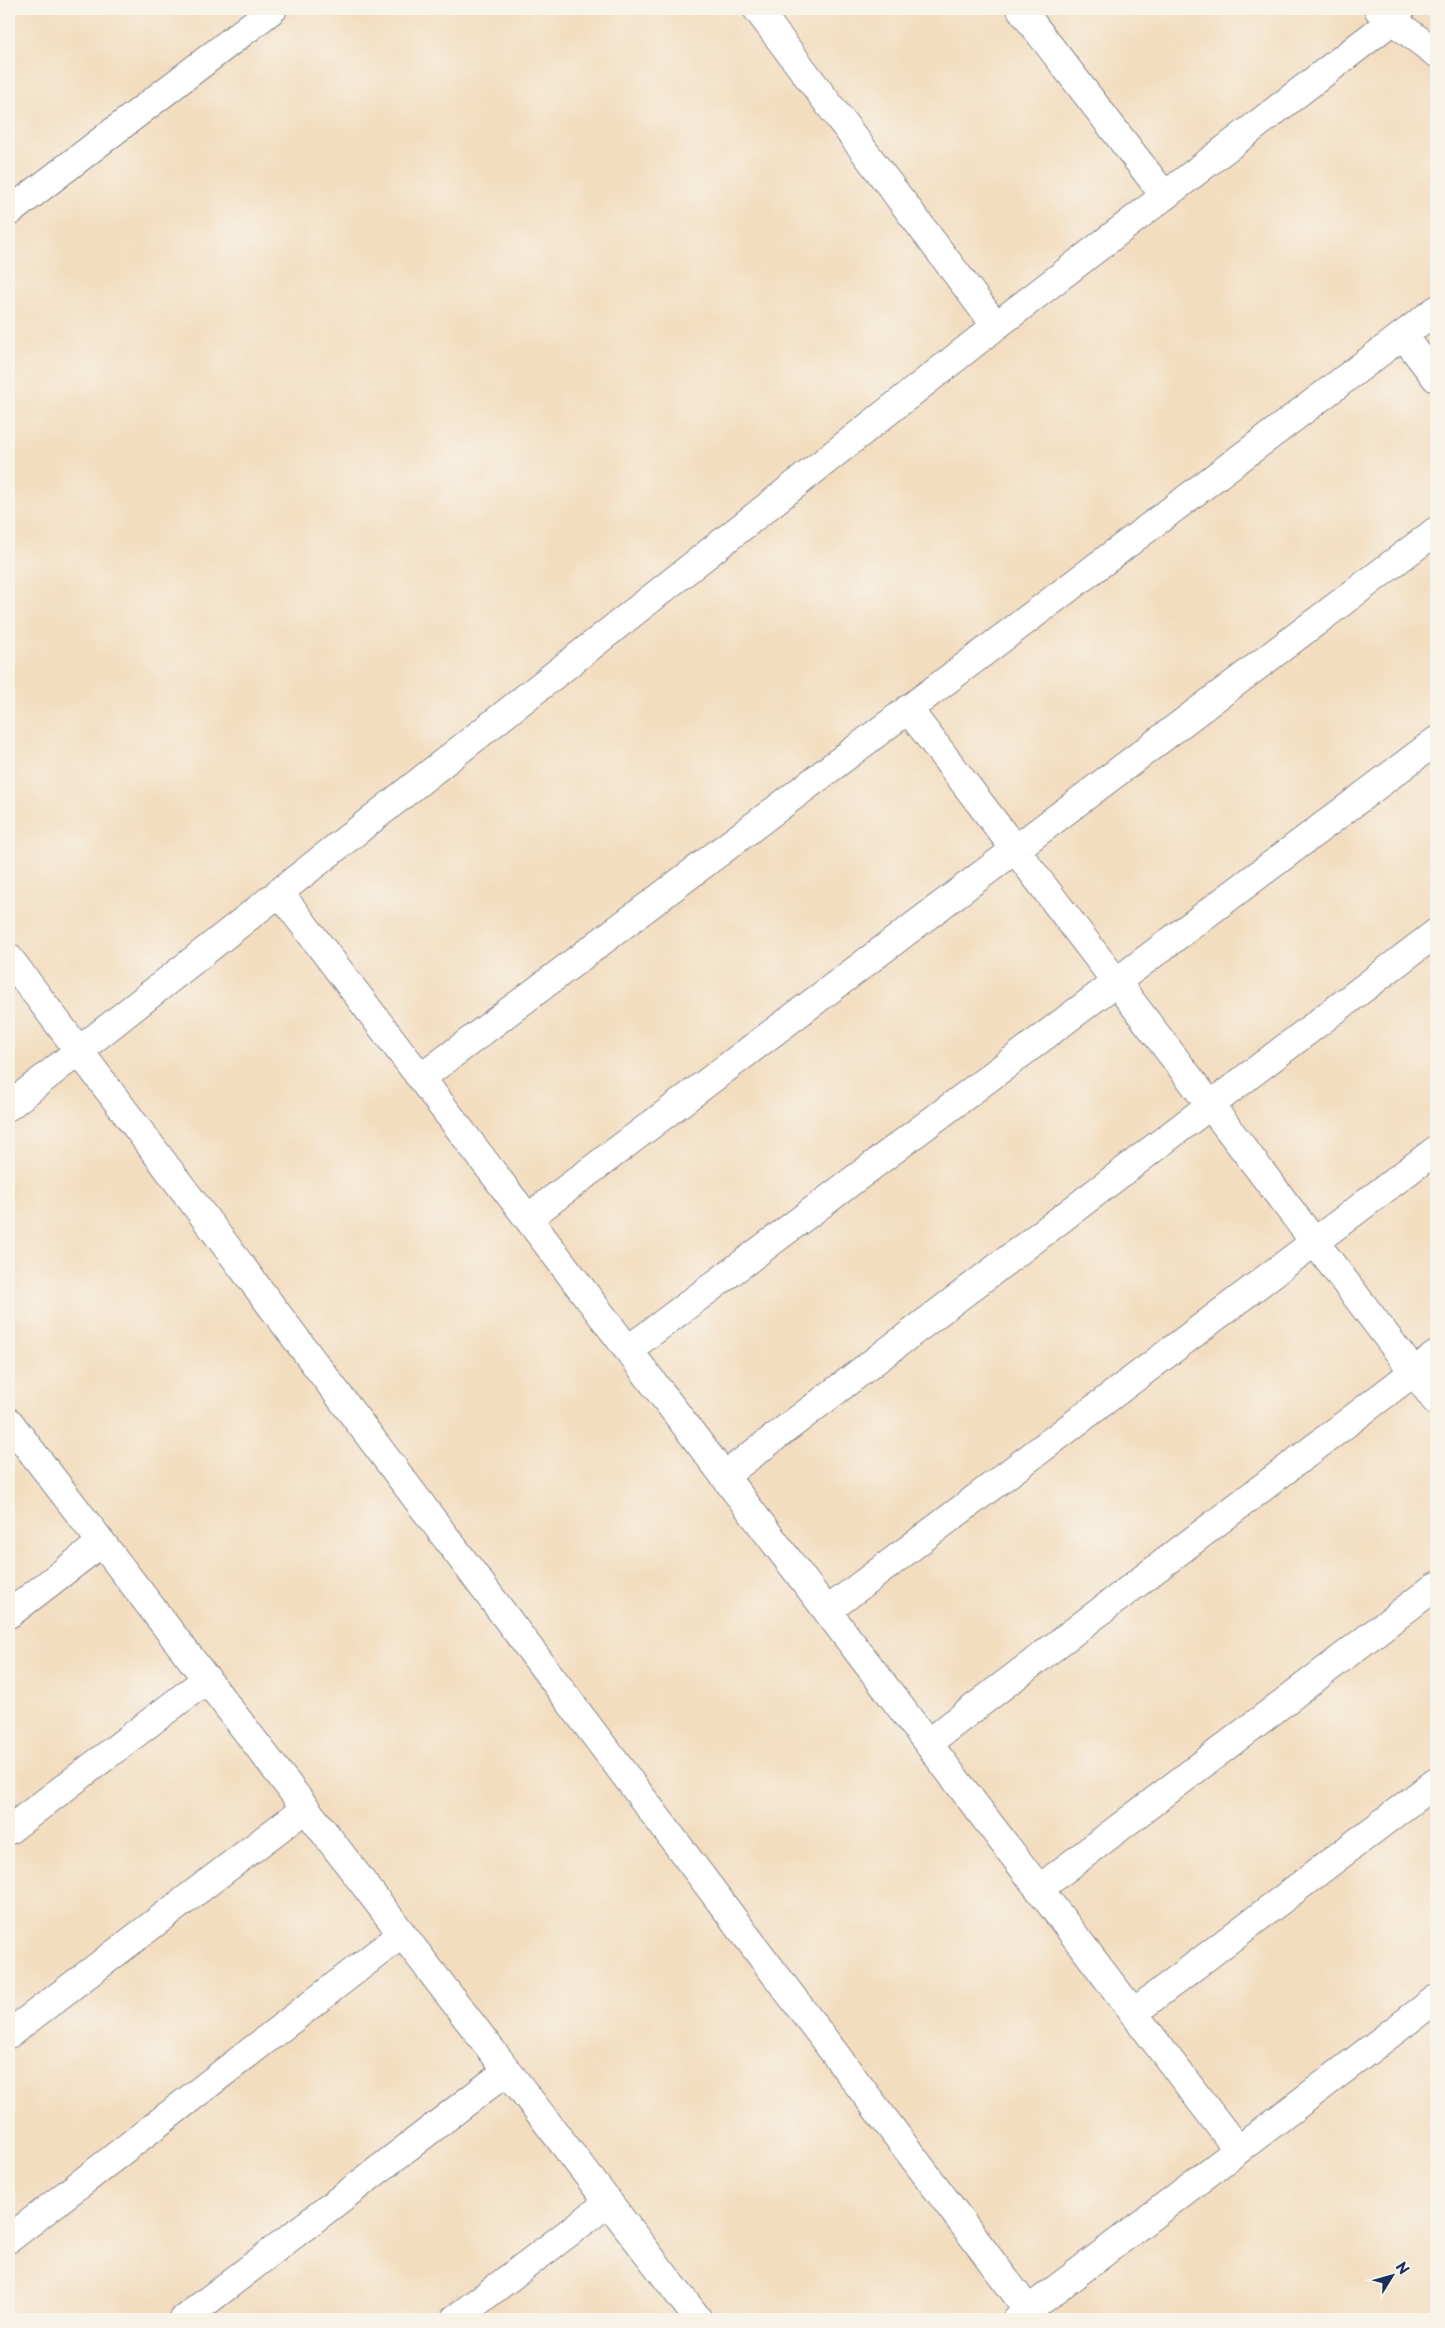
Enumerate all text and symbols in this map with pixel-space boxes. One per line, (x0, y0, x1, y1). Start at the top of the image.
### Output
north arrow (1368, 2250, 1418, 2300)
text: N (1391, 2257, 1415, 2279)

